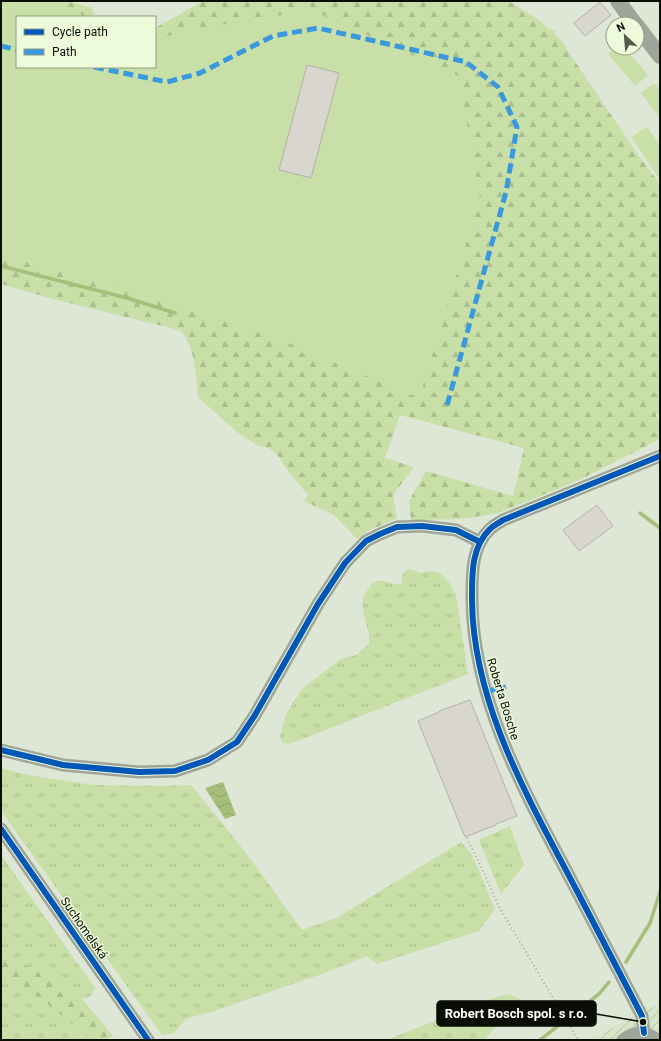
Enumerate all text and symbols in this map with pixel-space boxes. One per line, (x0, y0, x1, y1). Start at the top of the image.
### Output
legend (16, 16, 156, 68)
north arrow (605, 16, 645, 56)
text: N (614, 20, 627, 35)
text: Cycle path (52, 25, 108, 39)
text: Path (52, 45, 77, 59)
street label: Roberta Bosche (484, 656, 522, 742)
street label: Suchomelská (58, 894, 110, 962)
callout: Robert Bosch spol. s r.o. (437, 1001, 596, 1026)
text: Robert Bosch spol. s r.o. (445, 1006, 587, 1021)

